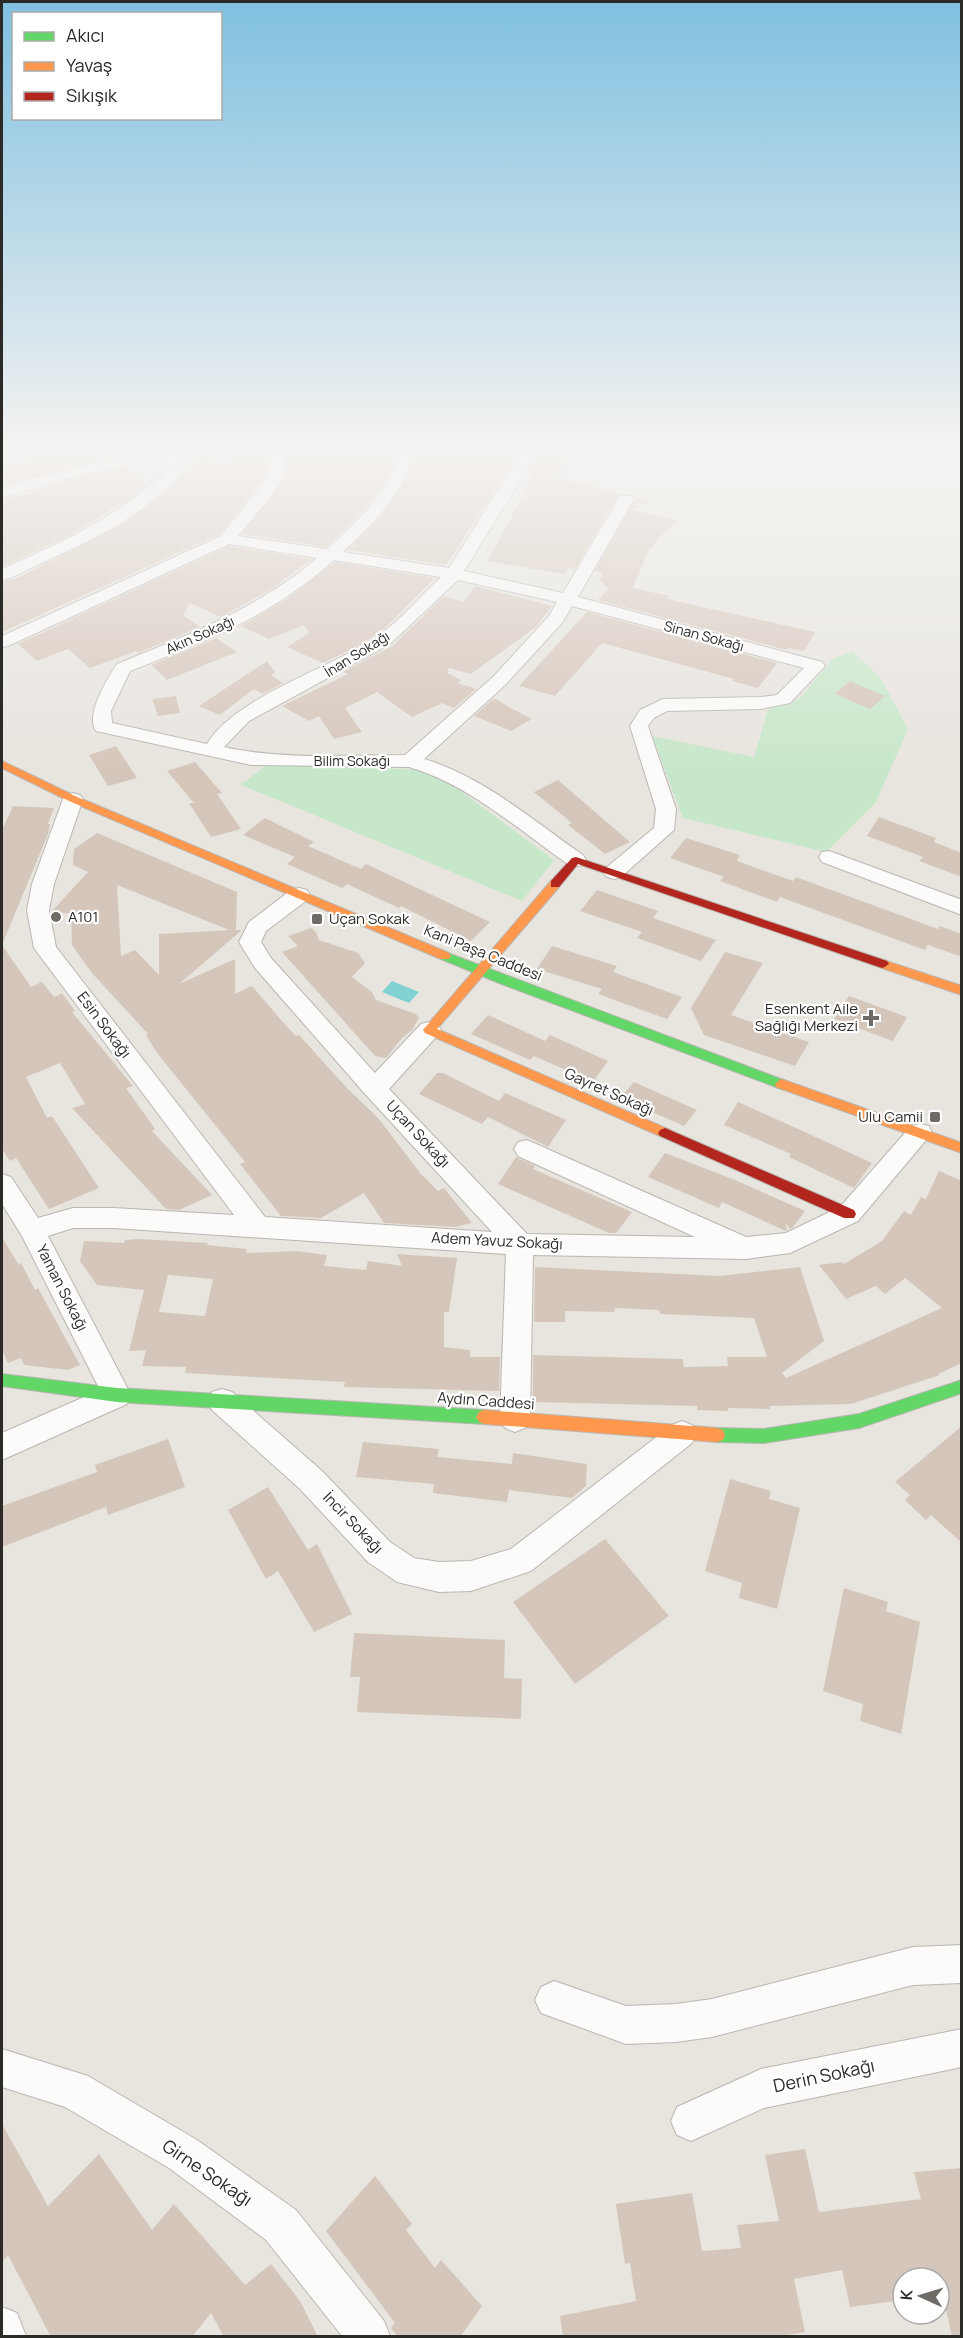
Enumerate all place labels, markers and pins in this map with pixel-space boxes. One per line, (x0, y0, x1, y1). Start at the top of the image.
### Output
place label: A101 (68, 906, 98, 927)
place label: Uçan Sokak (329, 908, 410, 929)
marker: A101 (49, 910, 63, 924)
marker: Uçan Sokak (310, 912, 324, 926)
place label: Esenkent Aile Sağlığı Merkezi (755, 998, 858, 1036)
marker: Esenkent Aile Sağlığı Merkezi (862, 1009, 880, 1027)
place label: Ulu Camii (858, 1106, 923, 1127)
marker: Ulu Camii (928, 1110, 942, 1124)

